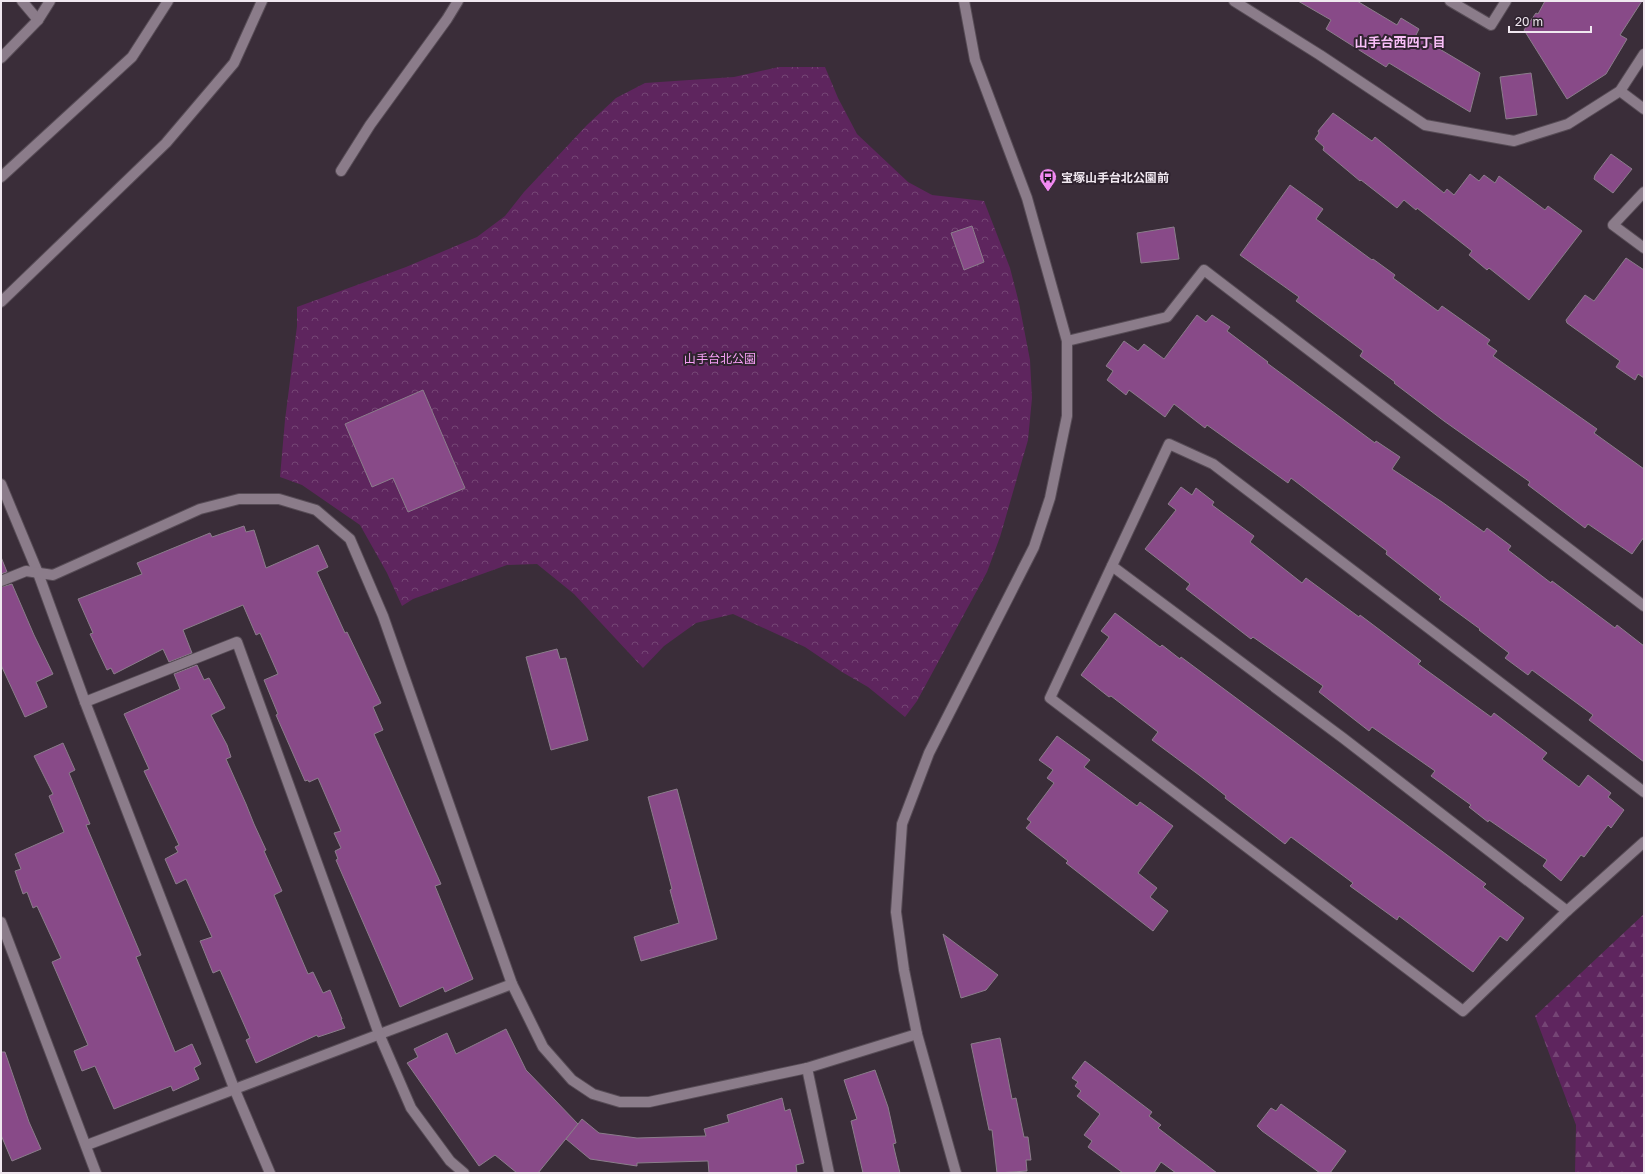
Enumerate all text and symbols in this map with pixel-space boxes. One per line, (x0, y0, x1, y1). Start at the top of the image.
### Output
scale bar (1509, 8, 1591, 34)
text: 20 m (1515, 14, 1543, 29)
district label: 山手台西四丁目 (1354, 34, 1446, 50)
bus stop icon: 宝塚山手台北公園前 (1038, 167, 1058, 192)
place label: 宝塚山手台北公園前 (1061, 170, 1169, 185)
park label: 山手台北公園 (684, 351, 756, 366)

